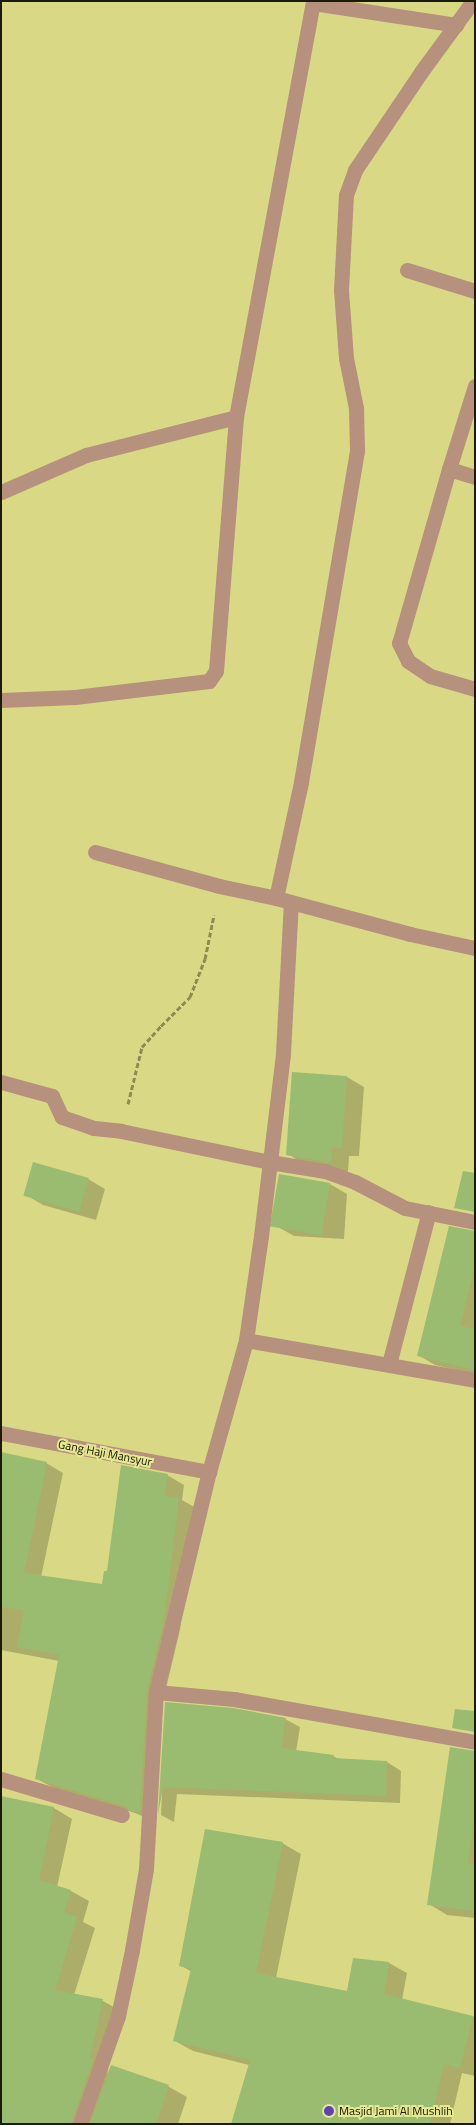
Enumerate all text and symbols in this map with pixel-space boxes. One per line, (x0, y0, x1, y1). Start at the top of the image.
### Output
street label: Gang Haji Mansyur (57, 1437, 153, 1469)
place label: Masjid Jami Al Mushlih (339, 2104, 453, 2118)
marker: Masjid Jami Al Mushlih (323, 2105, 335, 2117)

